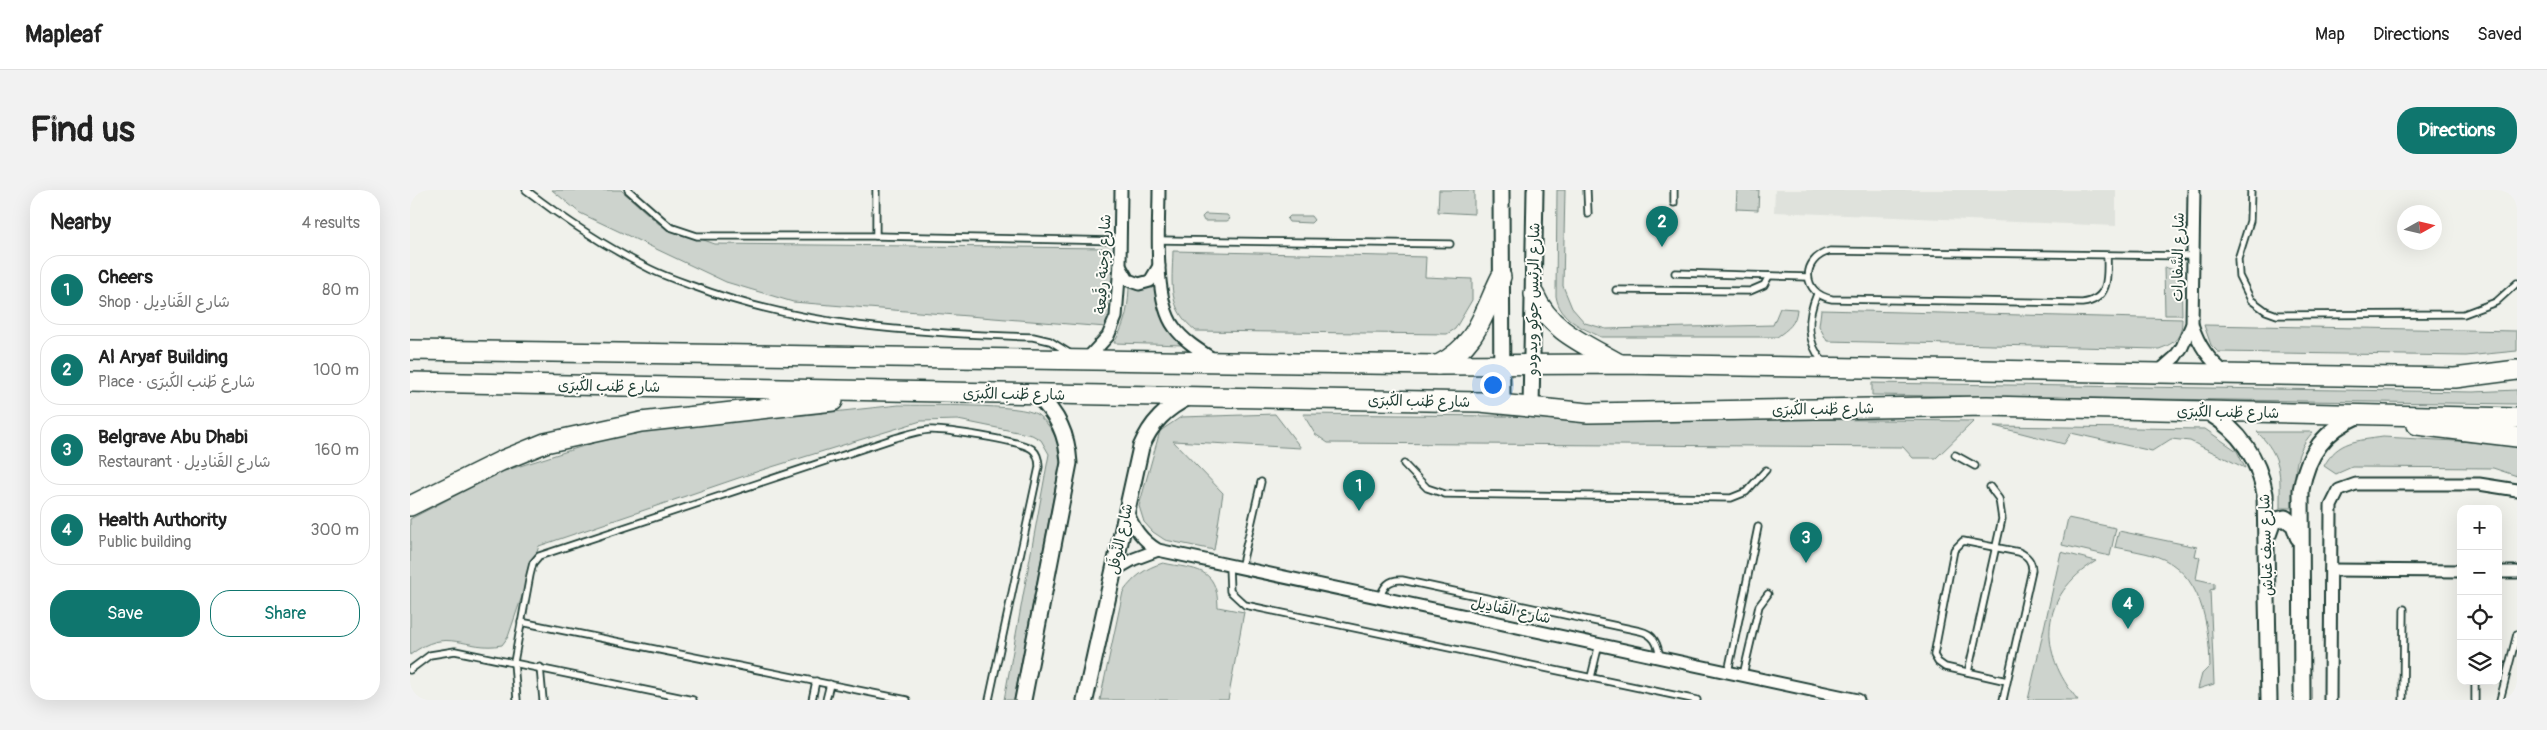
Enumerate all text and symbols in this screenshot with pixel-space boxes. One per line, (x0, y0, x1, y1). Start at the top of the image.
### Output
text: Mapleaf (25, 20, 103, 49)
text: Map (2315, 23, 2345, 46)
text: Directions (2373, 23, 2449, 46)
text: Saved (2477, 23, 2522, 46)
button: Directions (2397, 107, 2517, 154)
text: Find us (30, 108, 135, 152)
north arrow (2397, 205, 2442, 250)
pin: 2 (1646, 206, 1678, 247)
text: Nearby (50, 209, 111, 236)
street label: شارع السَّفارات (2168, 212, 2189, 302)
text: 4 results (302, 213, 360, 233)
street label: شارع وَجنة رقَيعة (1091, 214, 1116, 315)
street label: شارع الرئيس جوكو ويدودو (1523, 222, 1544, 377)
text: Cheers (98, 265, 153, 289)
text: 1 (64, 280, 70, 300)
text: 80 m (322, 280, 359, 300)
text: Shop · شارع القَنادِيل (98, 292, 230, 312)
text: Al Aryaf Building (98, 345, 228, 369)
text: 2 (63, 360, 71, 380)
text: 100 m (313, 360, 359, 380)
text: Place · شارع طُنب الكُبرَى (98, 372, 255, 392)
your location (1480, 372, 1506, 398)
street label: شارع طُنب الكُبرَى (558, 375, 660, 397)
street label: شارع طُنب الكُبرَى (963, 383, 1065, 405)
street label: شارع طُنب الكُبرَى (1368, 390, 1470, 412)
street label: شارع طُنب الكُبرَى (1772, 398, 1874, 420)
street label: شارع طُنب الكُبرَى (2177, 401, 2279, 423)
text: Belgrave Abu Dhabi (98, 425, 248, 449)
text: 3 (63, 440, 71, 460)
text: 160 m (315, 440, 359, 460)
text: Restaurant · شارع القَنادِيل (98, 452, 271, 472)
pin: 1 (1343, 470, 1375, 511)
street label: شارع سيف غباش (2255, 493, 2278, 596)
street label: شارع النَّوفَل (1103, 502, 1137, 576)
map controls (2457, 505, 2502, 685)
button: + (2457, 505, 2502, 550)
text: Health Authority (98, 508, 227, 532)
text: 4 (62, 520, 72, 540)
text: 300 m (311, 520, 359, 540)
pin: 3 (1790, 522, 1822, 563)
text: Public building (98, 532, 191, 552)
button: − (2457, 550, 2502, 595)
pin: 4 (2112, 588, 2144, 629)
button: Save (50, 590, 200, 637)
button: Share (210, 590, 360, 637)
street label: شارع القَنادِيل (1469, 593, 1553, 628)
button: locate (2457, 595, 2502, 640)
button: layers (2457, 640, 2502, 685)

